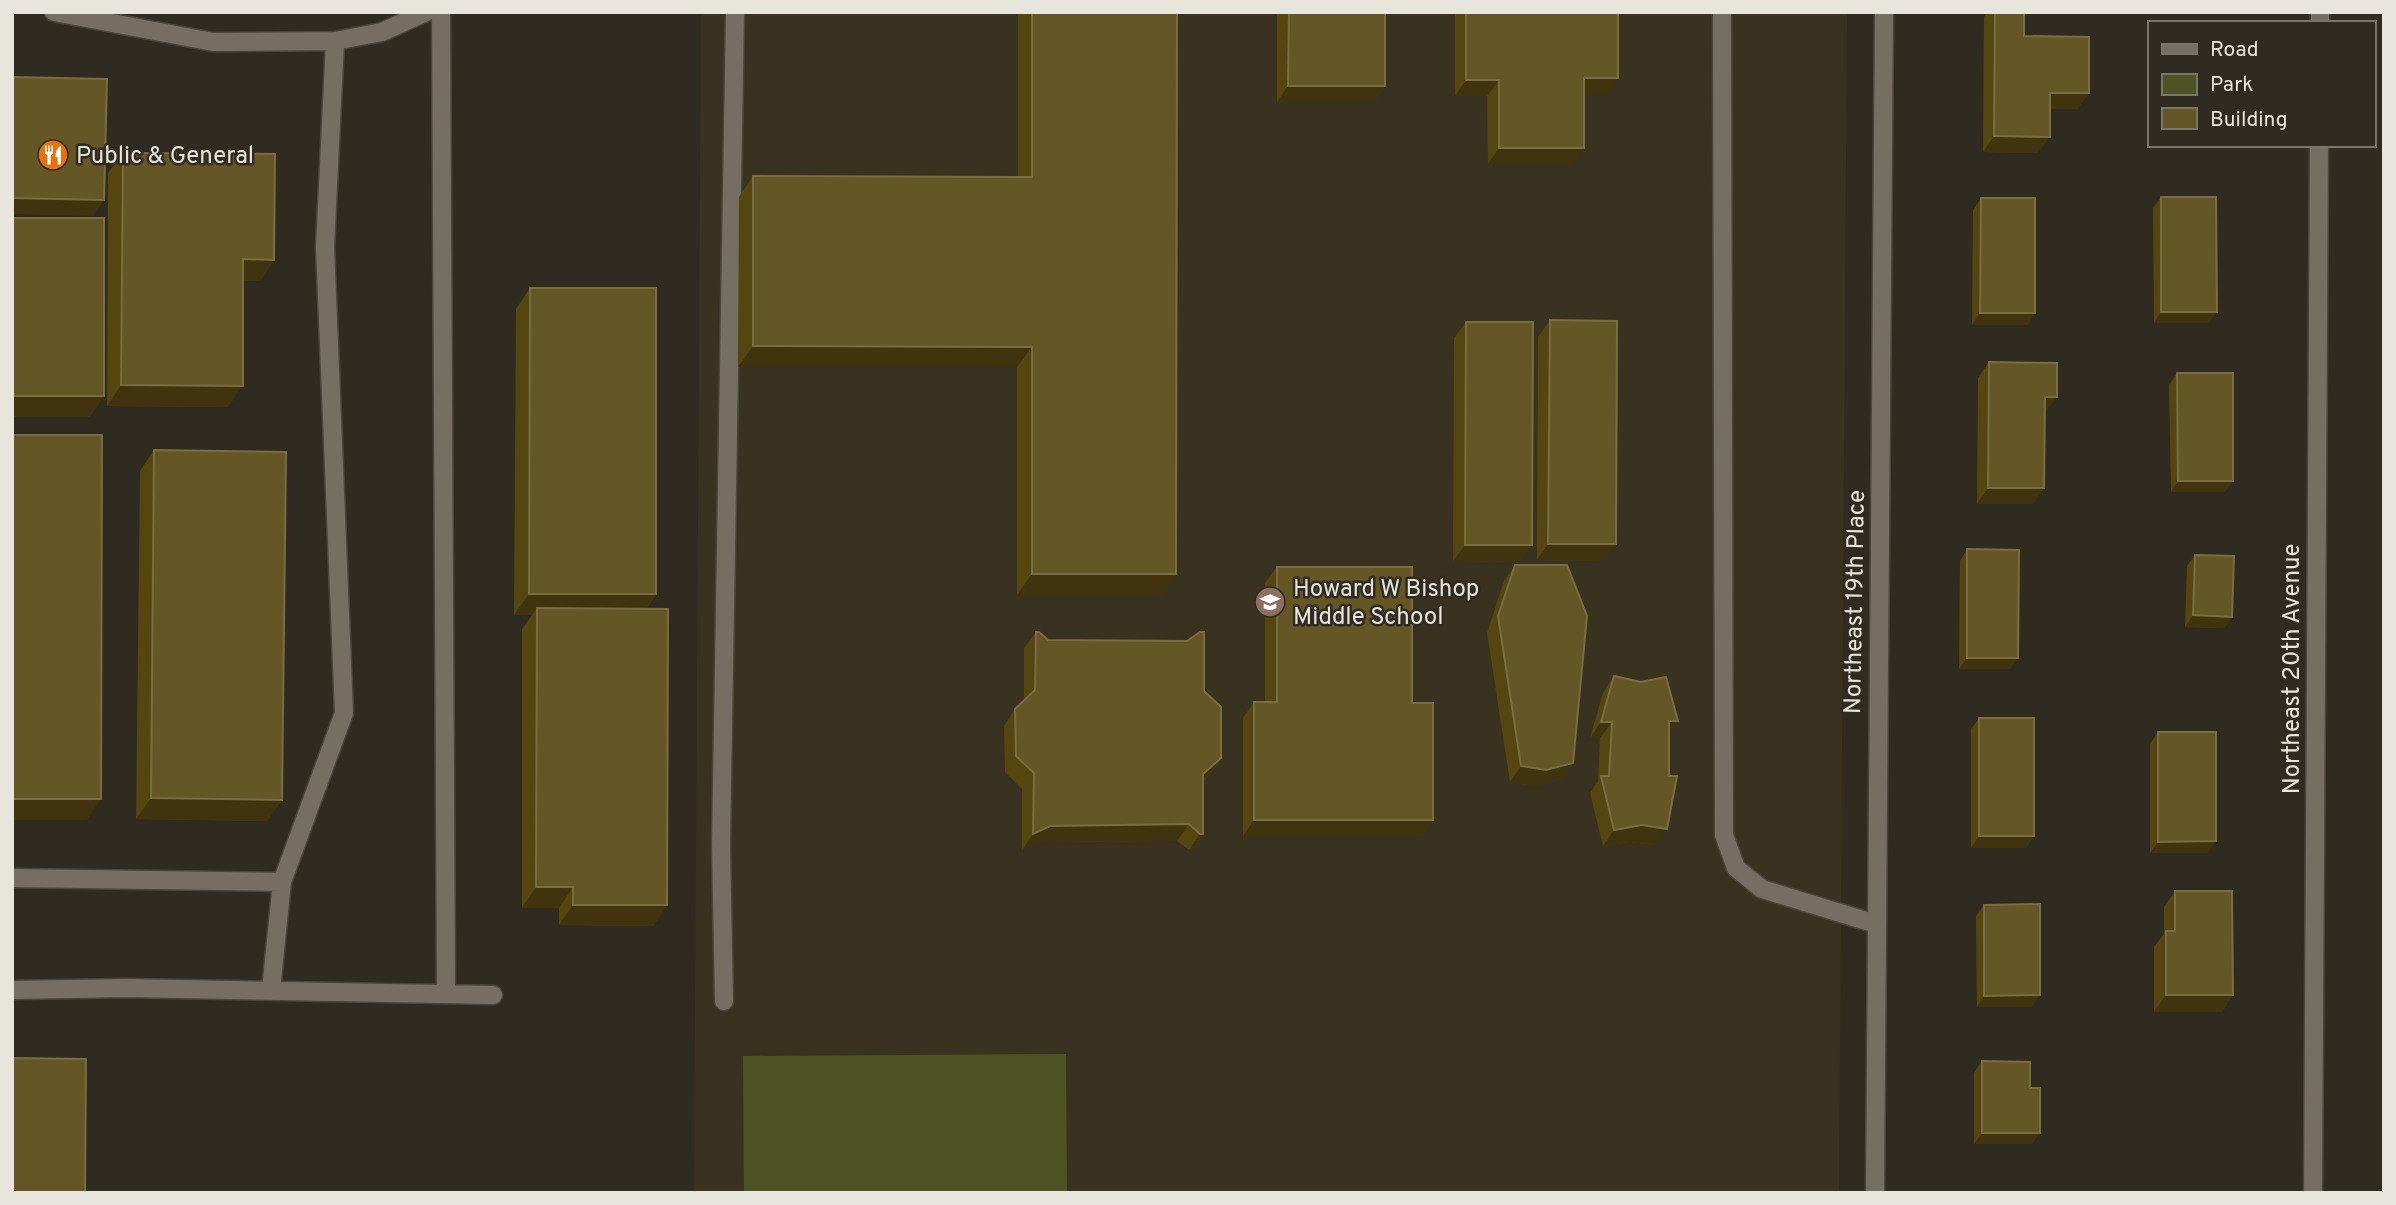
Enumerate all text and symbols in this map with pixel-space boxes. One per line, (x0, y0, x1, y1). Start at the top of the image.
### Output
legend (2148, 21, 2375, 147)
text: Road (2210, 37, 2259, 64)
text: Park (2210, 72, 2253, 99)
text: Building (2210, 107, 2288, 134)
restaurant icon: Public & General (36, 138, 70, 172)
place label: Public & General (76, 142, 254, 172)
street label: Northeast 19th Place (1839, 490, 1873, 714)
street label: Northeast 20th Avenue (2278, 544, 2308, 794)
place label: Howard W Bishop Middle School (1293, 575, 1479, 633)
school or university icon: Howard W Bishop Middle School (1253, 585, 1287, 619)

